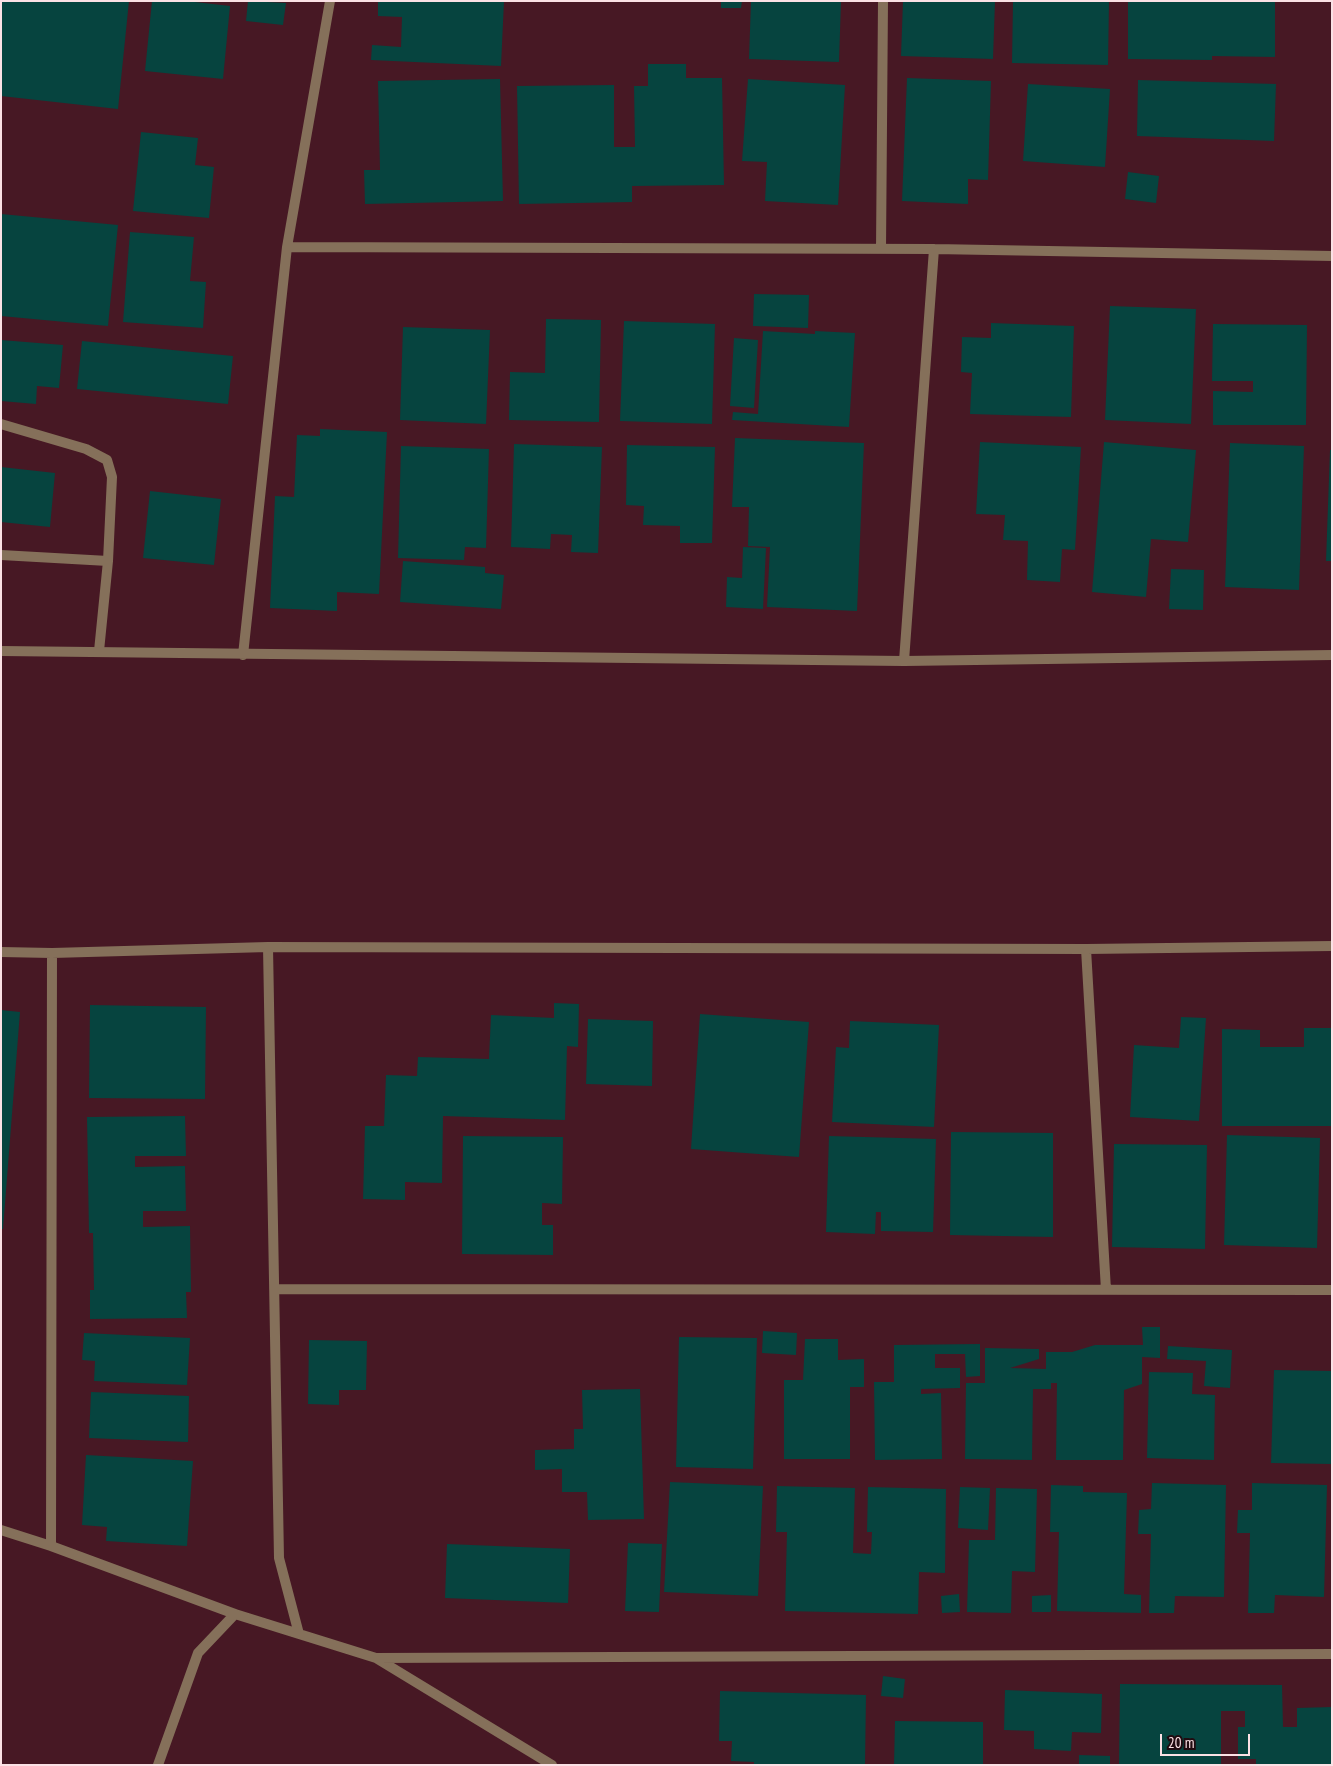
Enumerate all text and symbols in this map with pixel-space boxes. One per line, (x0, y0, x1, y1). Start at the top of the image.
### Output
scale bar (1163, 1724, 1253, 1756)
text: 20 m (1168, 1733, 1194, 1752)

